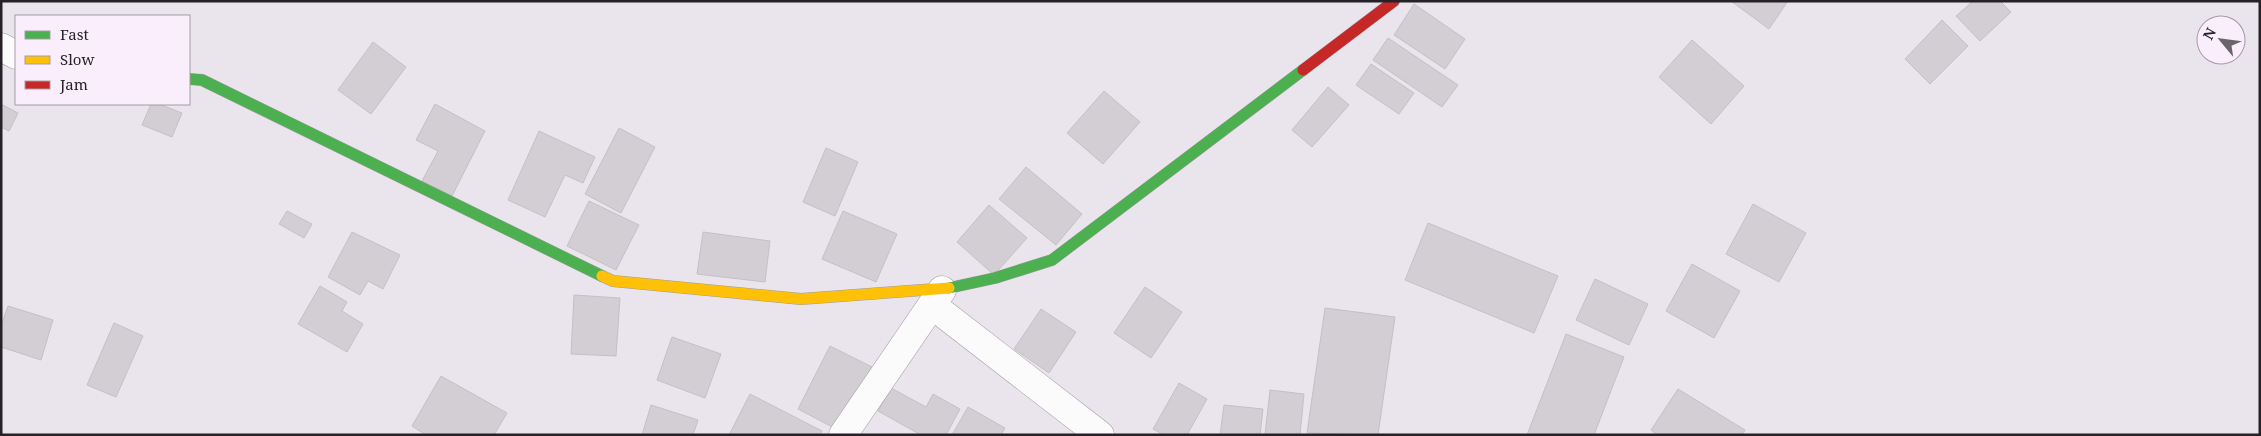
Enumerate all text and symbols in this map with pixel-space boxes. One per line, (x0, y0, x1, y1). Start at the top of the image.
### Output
legend (15, 15, 190, 105)
north arrow (2196, 15, 2246, 65)
text: Fast (60, 24, 89, 44)
text: N (2198, 24, 2220, 43)
text: Slow (60, 49, 94, 69)
text: Jam (59, 74, 88, 94)

